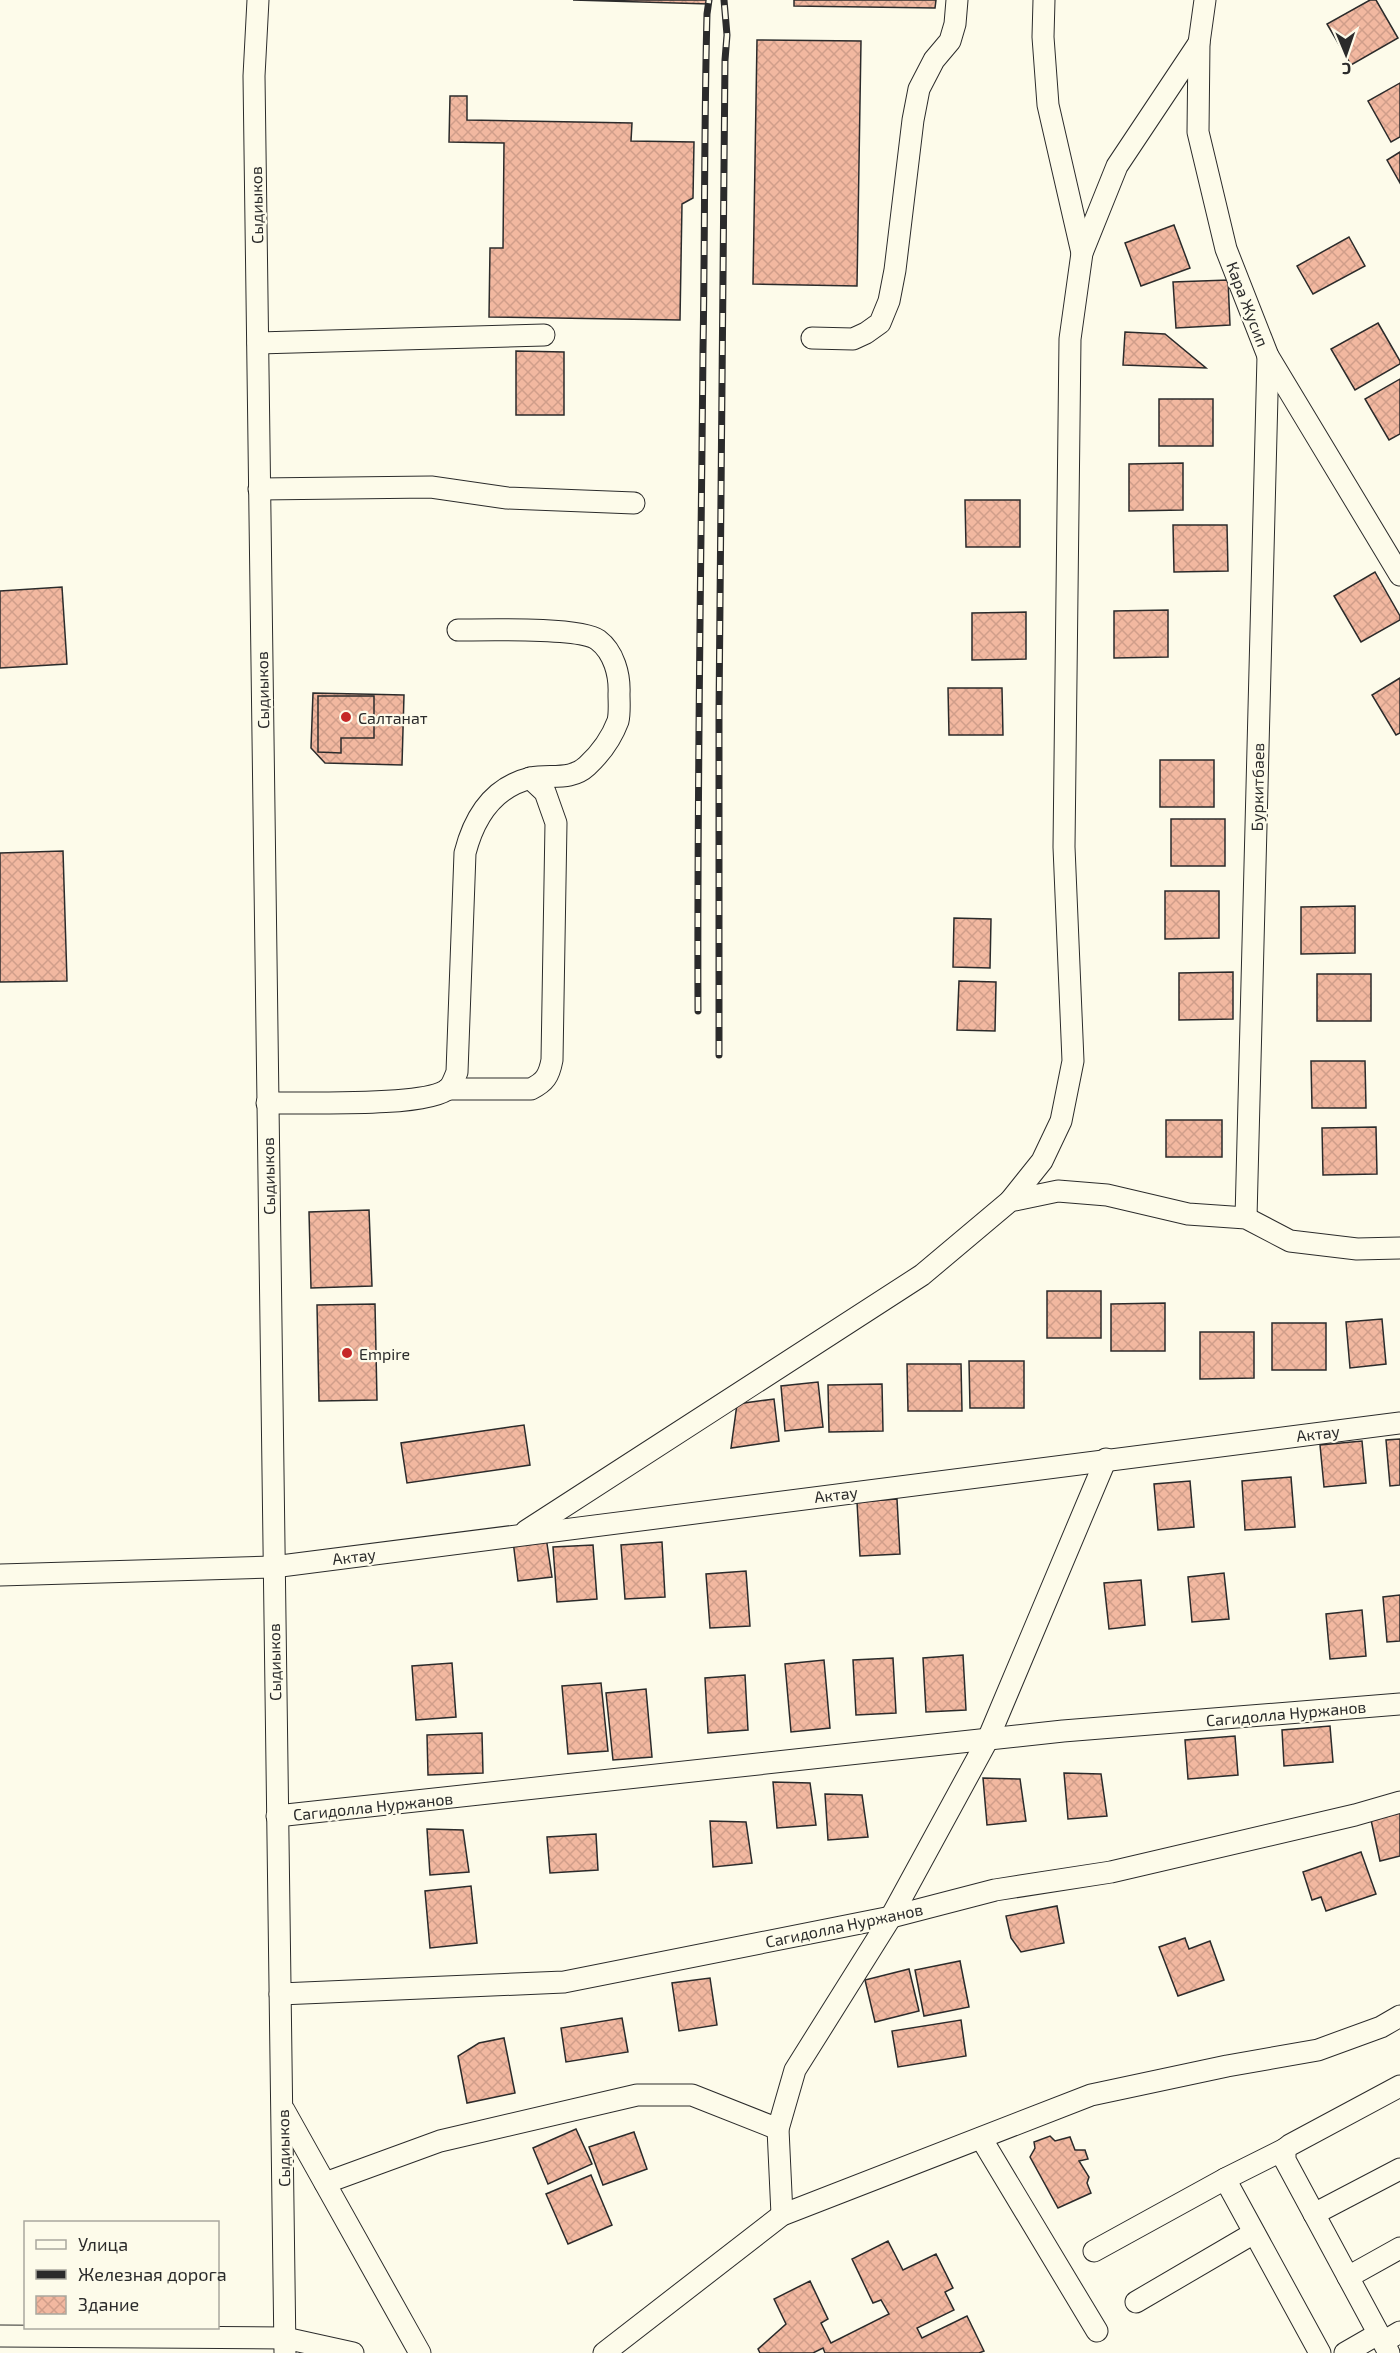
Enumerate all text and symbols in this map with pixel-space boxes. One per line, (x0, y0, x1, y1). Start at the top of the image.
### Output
north arrow (1316, 24, 1376, 84)
text: С (1342, 60, 1352, 79)
street label: Сыдиыков (246, 166, 266, 244)
street label: Кара Жусип (1222, 259, 1273, 349)
street label: Сыдиыков (252, 651, 272, 729)
place label: Салтанат (358, 708, 428, 727)
marker: Салтанат (339, 710, 353, 724)
street label: Буркитбаев (1247, 743, 1268, 832)
street label: Сыдиыков (258, 1137, 278, 1215)
place label: Empire (359, 1344, 410, 1363)
marker: Empire (340, 1346, 354, 1360)
street label: Актау (1295, 1421, 1341, 1446)
street label: Актау (813, 1482, 859, 1507)
street label: Актау (331, 1544, 377, 1569)
street label: Сыдиыков (264, 1623, 284, 1701)
street label: Сагидолла Нуржанов (1205, 1697, 1367, 1730)
street label: Сагидолла Нуржанов (292, 1788, 454, 1825)
street label: Сагидолла Нуржанов (763, 1899, 925, 1952)
street label: Сыдиыков (273, 2109, 293, 2187)
legend (24, 2221, 219, 2329)
text: Улица (78, 2233, 128, 2255)
text: Железная дорога (78, 2263, 227, 2285)
text: Здание (78, 2293, 139, 2315)

